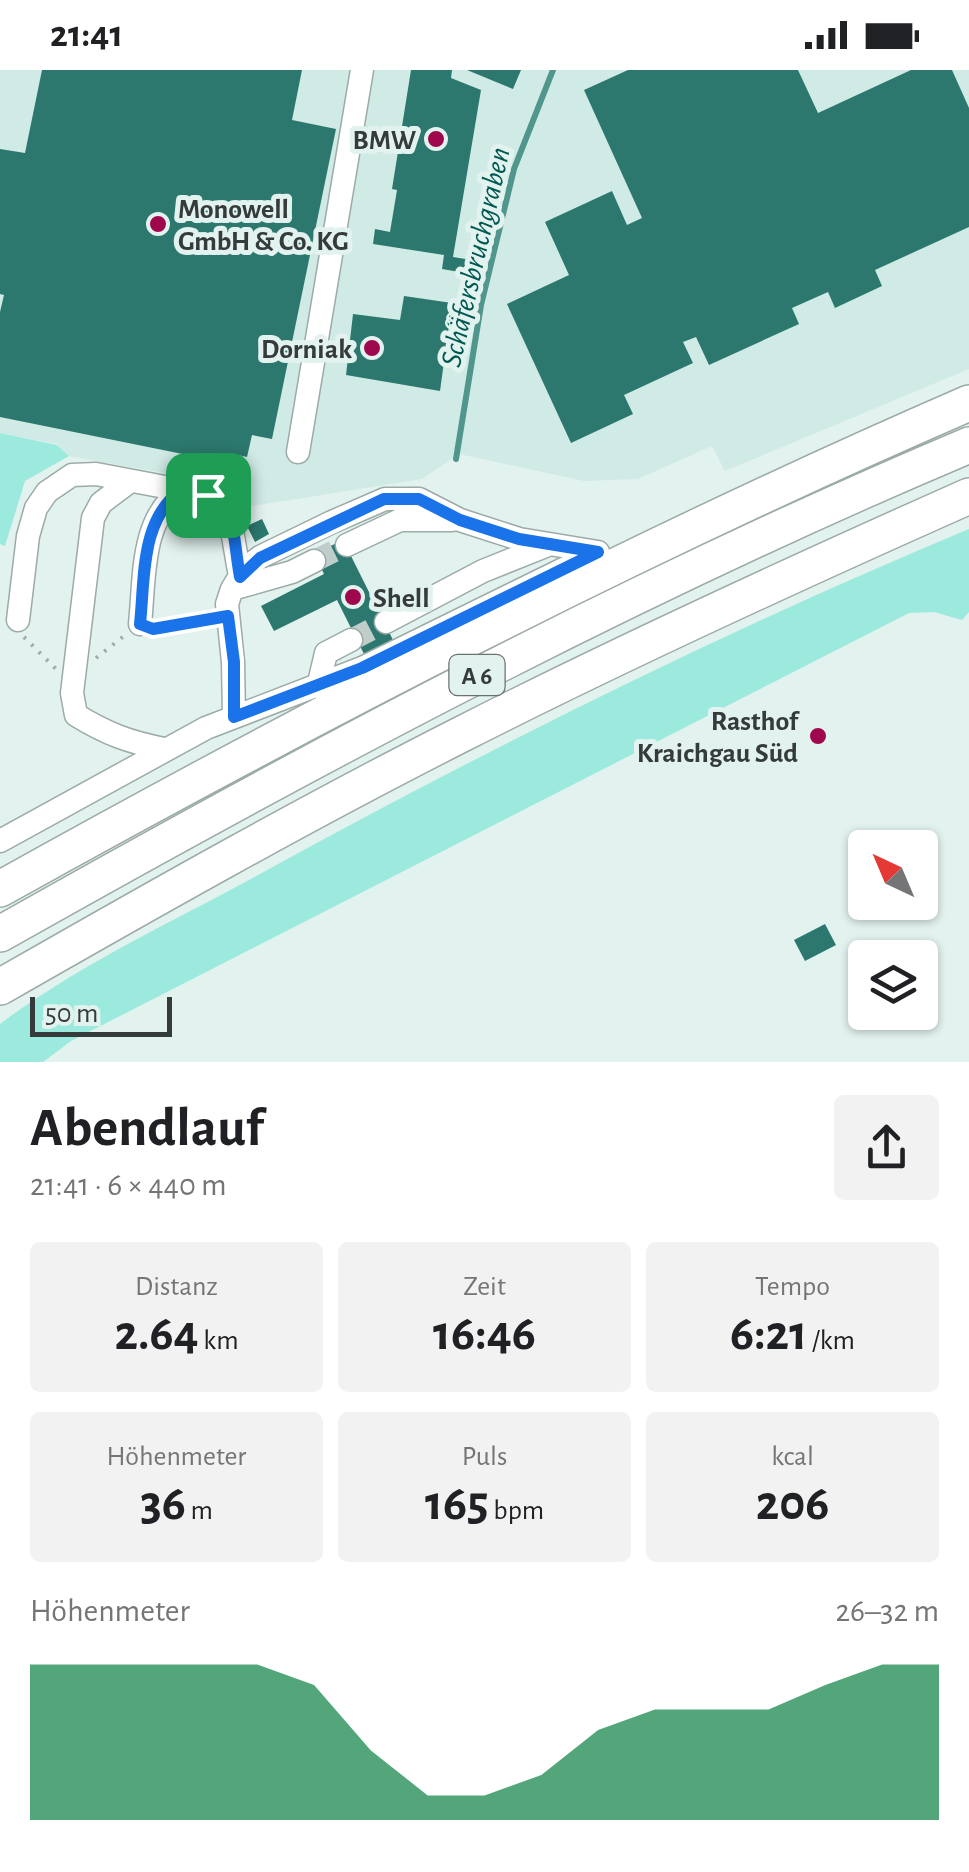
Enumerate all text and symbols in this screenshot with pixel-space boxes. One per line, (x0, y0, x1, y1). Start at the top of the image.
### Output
text: 21:41 (50, 16, 123, 54)
place label: BMW (352, 127, 417, 155)
marker: BMW (425, 128, 447, 150)
water label: Schäfersbruchgraben (436, 145, 516, 370)
place label: Monowell GmbH & Co. KG (178, 196, 349, 256)
marker: Monowell GmbH & Co. KG (147, 213, 169, 235)
place label: Dorniak (261, 336, 352, 364)
marker: Dorniak (361, 337, 383, 359)
pin (166, 453, 251, 538)
icon: arrive (181, 468, 236, 523)
place label: Shell (373, 585, 430, 613)
marker: Shell (342, 586, 364, 608)
road number: A 6 (450, 655, 504, 695)
place label: Rasthof Kraichgau Süd (637, 708, 800, 768)
marker: Rasthof Kraichgau Süd (807, 725, 829, 747)
north arrow (848, 830, 938, 920)
map controls (848, 830, 938, 1030)
button: layers (848, 940, 938, 1030)
scale bar (30, 992, 172, 1036)
text: 50 m (45, 1000, 99, 1028)
button: share (834, 1095, 939, 1200)
text: Abendlauf (30, 1101, 263, 1156)
text: 21:41 · 6 × 440 m (30, 1169, 227, 1201)
text: Distanz (135, 1273, 218, 1301)
text: Zeit (463, 1273, 506, 1301)
text: Tempo (755, 1273, 830, 1301)
text: 2.64 (114, 1309, 199, 1359)
text: 16:46 (433, 1309, 536, 1359)
text: 6:21 (730, 1309, 807, 1359)
text: km (199, 1327, 239, 1355)
text: /km (807, 1327, 855, 1355)
text: Höhenmeter (107, 1443, 246, 1471)
text: Puls (462, 1443, 507, 1471)
text: kcal (771, 1443, 814, 1471)
text: 36 (140, 1479, 186, 1529)
text: 165 (425, 1479, 489, 1529)
text: 206 (756, 1479, 829, 1529)
text: m (186, 1497, 213, 1525)
text: bpm (489, 1497, 544, 1525)
text: Höhenmeter (30, 1595, 190, 1627)
text: 26–32 m (836, 1595, 939, 1627)

